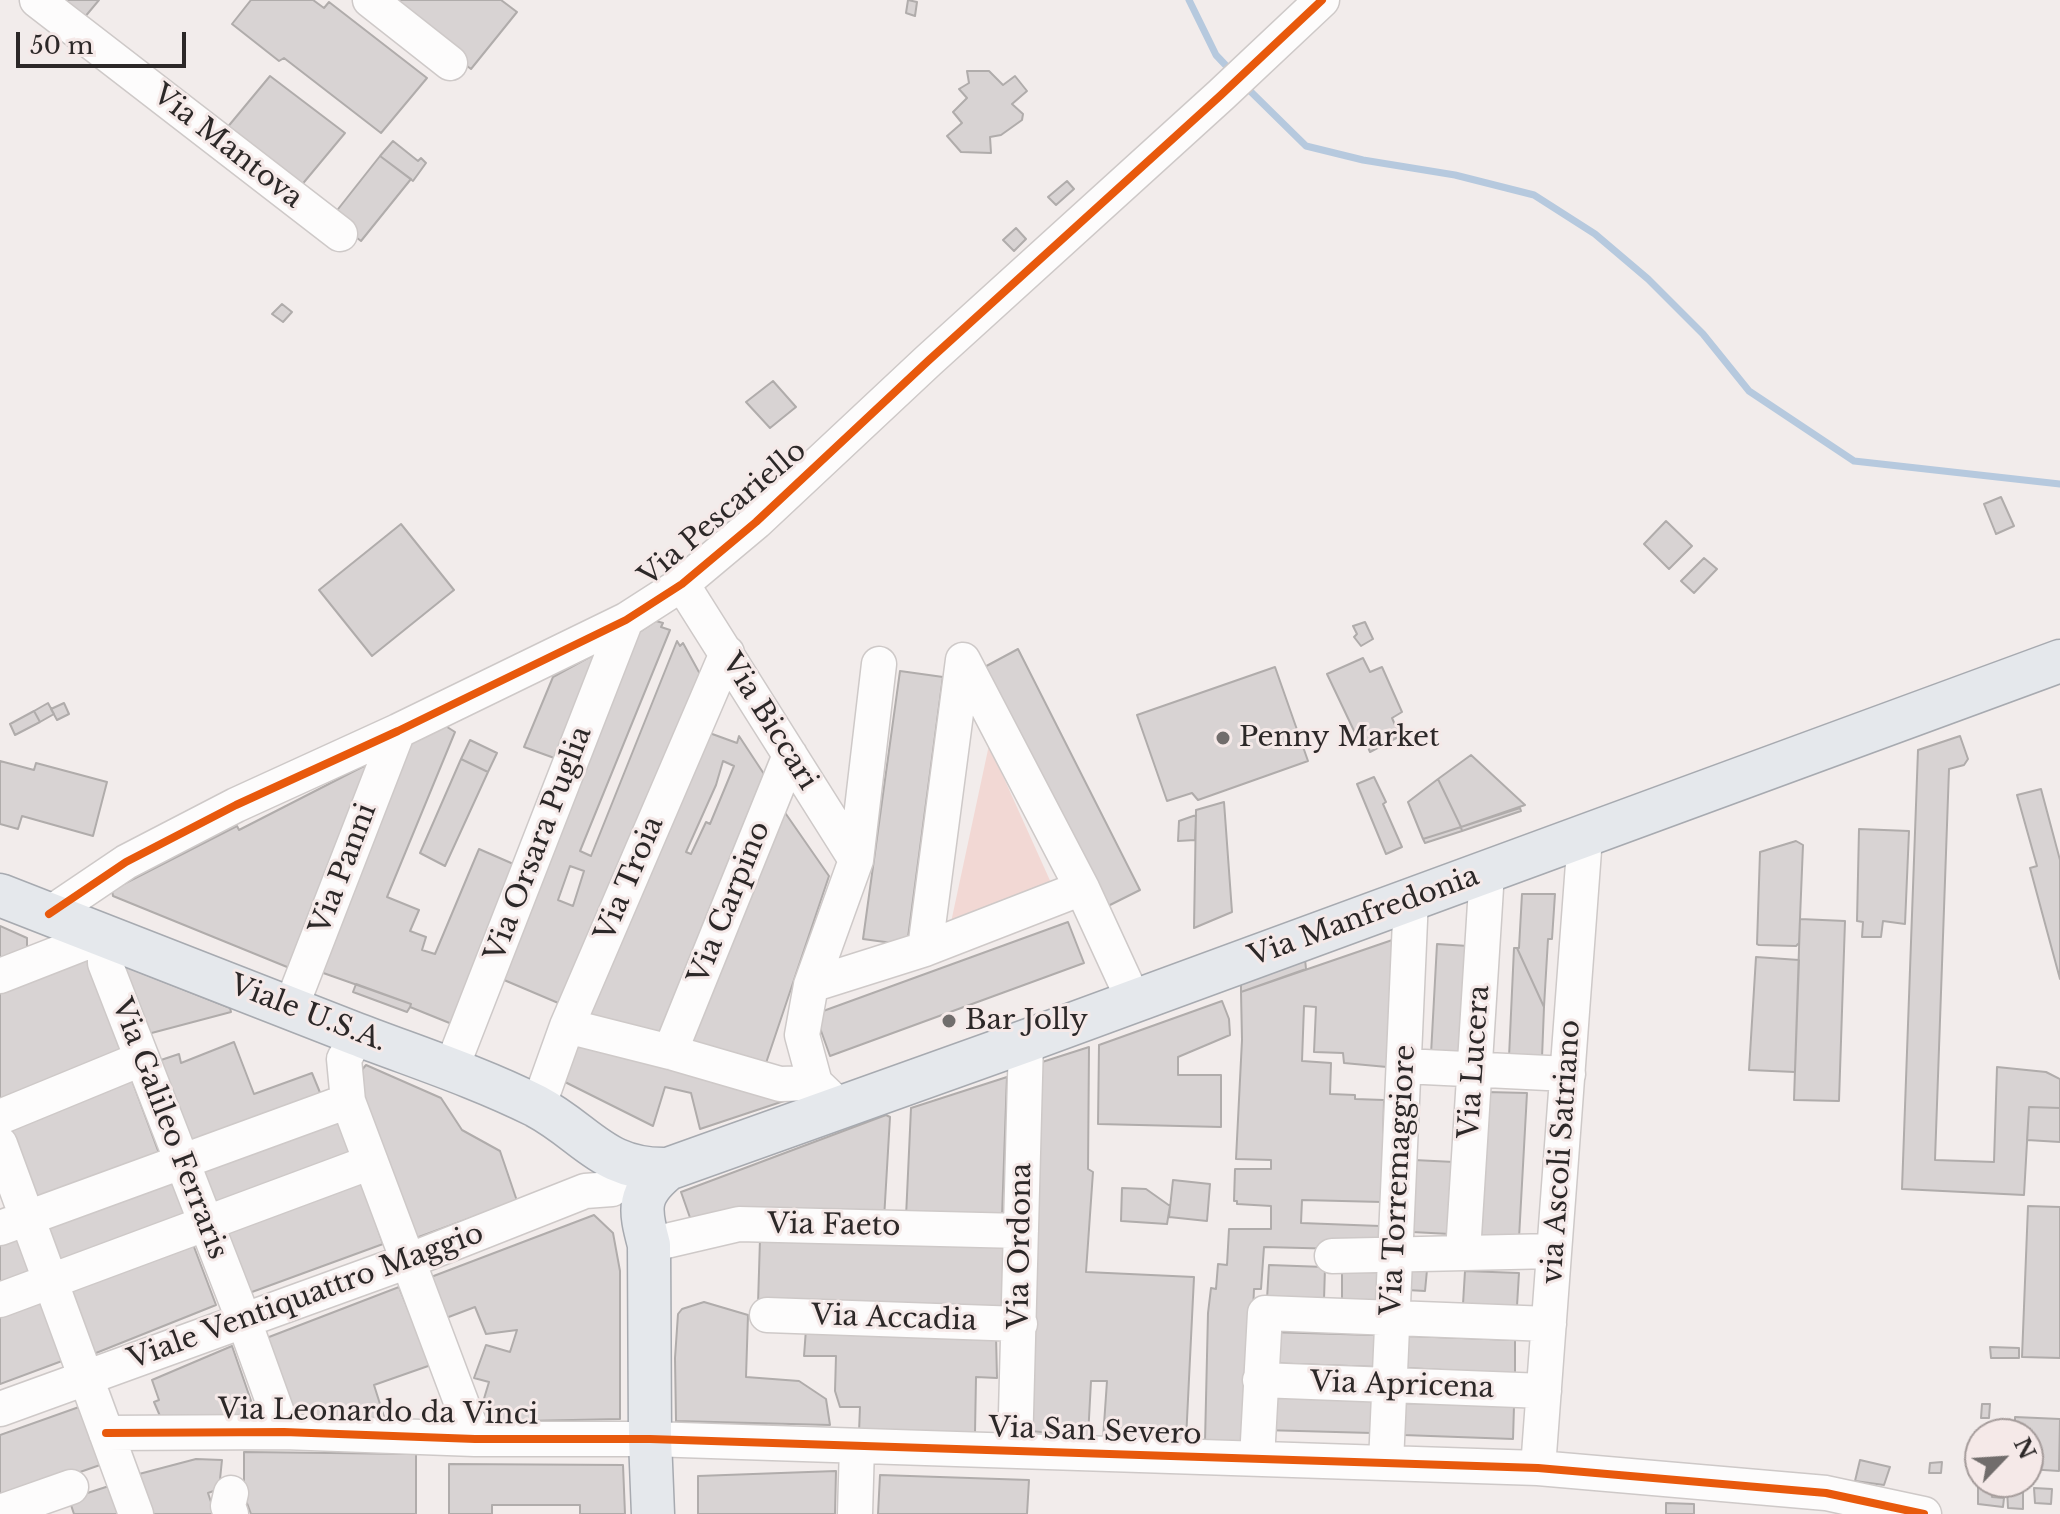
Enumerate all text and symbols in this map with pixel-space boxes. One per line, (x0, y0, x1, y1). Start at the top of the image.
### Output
scale bar (20, 16, 190, 66)
text: 50 m (30, 31, 93, 60)
street label: Via Mantova (145, 78, 309, 216)
street label: Via Pescariello (633, 434, 813, 594)
street label: Via Biccari (714, 648, 824, 796)
place label: Penny Market (1239, 721, 1440, 755)
street label: Via Orsara Puglia (479, 722, 599, 966)
marker: Penny Market (1214, 729, 1232, 747)
street label: Via Panni (304, 799, 384, 939)
street label: Via Troia (589, 812, 671, 946)
street label: Via Carpino (682, 817, 778, 989)
street label: Via Manfredonia (1244, 860, 1484, 974)
street label: Viale U.S.A. (225, 969, 391, 1059)
street label: Via Lucera (1453, 984, 1497, 1140)
street label: Via Galileo Ferraris (104, 994, 234, 1264)
place label: Bar Jolly (965, 1004, 1088, 1038)
marker: Bar Jolly (940, 1012, 958, 1030)
street label: via Ascoli Satriano (1536, 1019, 1588, 1285)
street label: Via Torremaggiore (1375, 1044, 1423, 1316)
street label: Via Ordona (1003, 1163, 1039, 1329)
street label: Via Faeto (767, 1208, 901, 1244)
street label: Viale Ventiquattro Maggio (124, 1217, 488, 1377)
street label: Via Accadia (811, 1299, 977, 1339)
street label: Via Apricena (1309, 1366, 1495, 1406)
street label: Via Leonardo da Vinci (218, 1393, 538, 1433)
street label: Via San Severo (988, 1411, 1202, 1453)
north arrow (1964, 1418, 2044, 1498)
text: N (2008, 1433, 2041, 1464)

